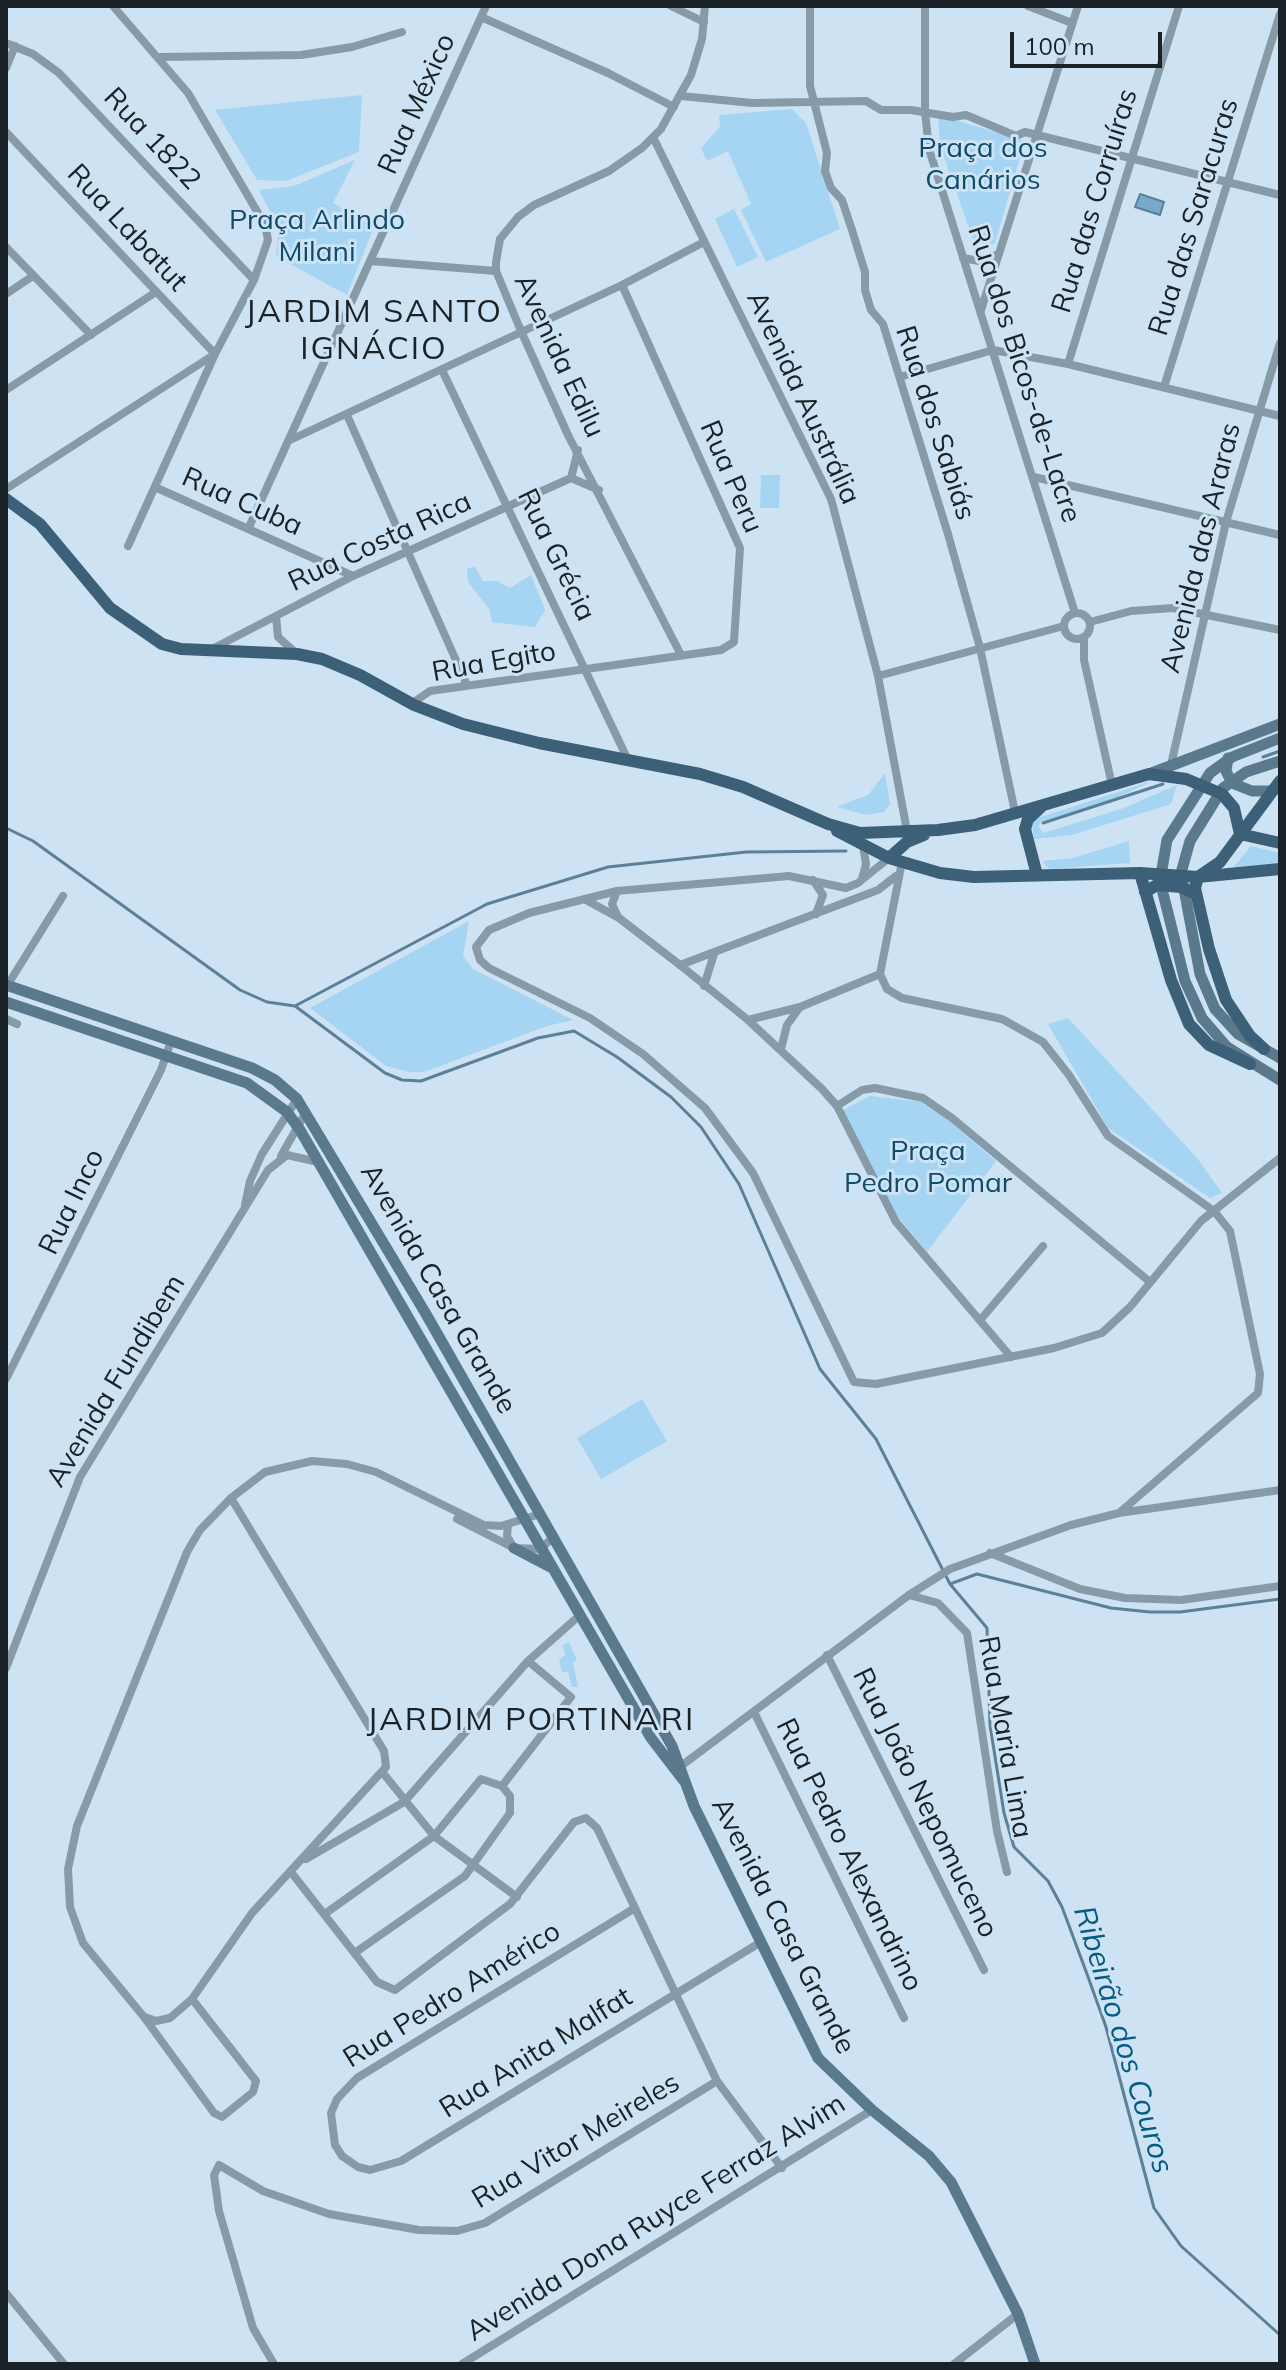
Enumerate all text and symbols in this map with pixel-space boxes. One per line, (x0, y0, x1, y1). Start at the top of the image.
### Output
scale bar (1014, 16, 1166, 66)
street label: Rua México (371, 29, 463, 179)
text: 100 m (1024, 31, 1095, 61)
street label: Rua 1822 (96, 81, 208, 197)
street label: Rua das Corruíras (1045, 85, 1145, 317)
street label: Rua das Saracuras (1142, 94, 1246, 340)
park label: Praça dos Canários (918, 132, 1048, 198)
street label: Rua Labatut (60, 158, 194, 298)
park label: Praça Arlindo Milani (229, 204, 405, 270)
street label: Rua dos Bicos-de-Lacre (960, 221, 1088, 527)
street label: Avenida Edilu (507, 269, 611, 443)
street label: Avenida Austrália (739, 286, 867, 510)
district label: JARDIM SANTO IGNÁCIO (245, 293, 503, 368)
street label: Rua dos Sabiás (888, 322, 982, 524)
street label: Rua Peru (692, 416, 770, 538)
street label: Avenida das Araras (1154, 419, 1248, 677)
street label: Rua Cuba (177, 461, 307, 543)
street label: Rua Grécia (510, 484, 602, 626)
street label: Rua Costa Rica (283, 485, 477, 599)
street label: Rua Egito (429, 635, 559, 689)
park label: Praça Pedro Pomar (844, 1135, 1012, 1201)
street label: Rua Inco (32, 1144, 112, 1260)
street label: Avenida Casa Grande (353, 1158, 523, 1420)
street label: Avenida Fundibem (39, 1269, 193, 1493)
street label: Rua Maria Lima (971, 1633, 1039, 1841)
street label: Rua João Nepomuceno (845, 1663, 1005, 1943)
district label: JARDIM PORTINARI (367, 1701, 695, 1739)
street label: Rua Pedro Alexandrino (768, 1713, 930, 1997)
street label: Avenida Casa Grande (704, 1792, 862, 2060)
water label: Ribeirão dos Couros (1065, 1902, 1181, 2178)
street label: Rua Pedro Américo (337, 1915, 567, 2075)
street label: Rua Anita Malfat (434, 1980, 638, 2126)
street label: Rua Vitor Meireles (466, 2066, 686, 2216)
street label: Avenida Dona Ruyce Ferraz Alvim (460, 2087, 852, 2349)

